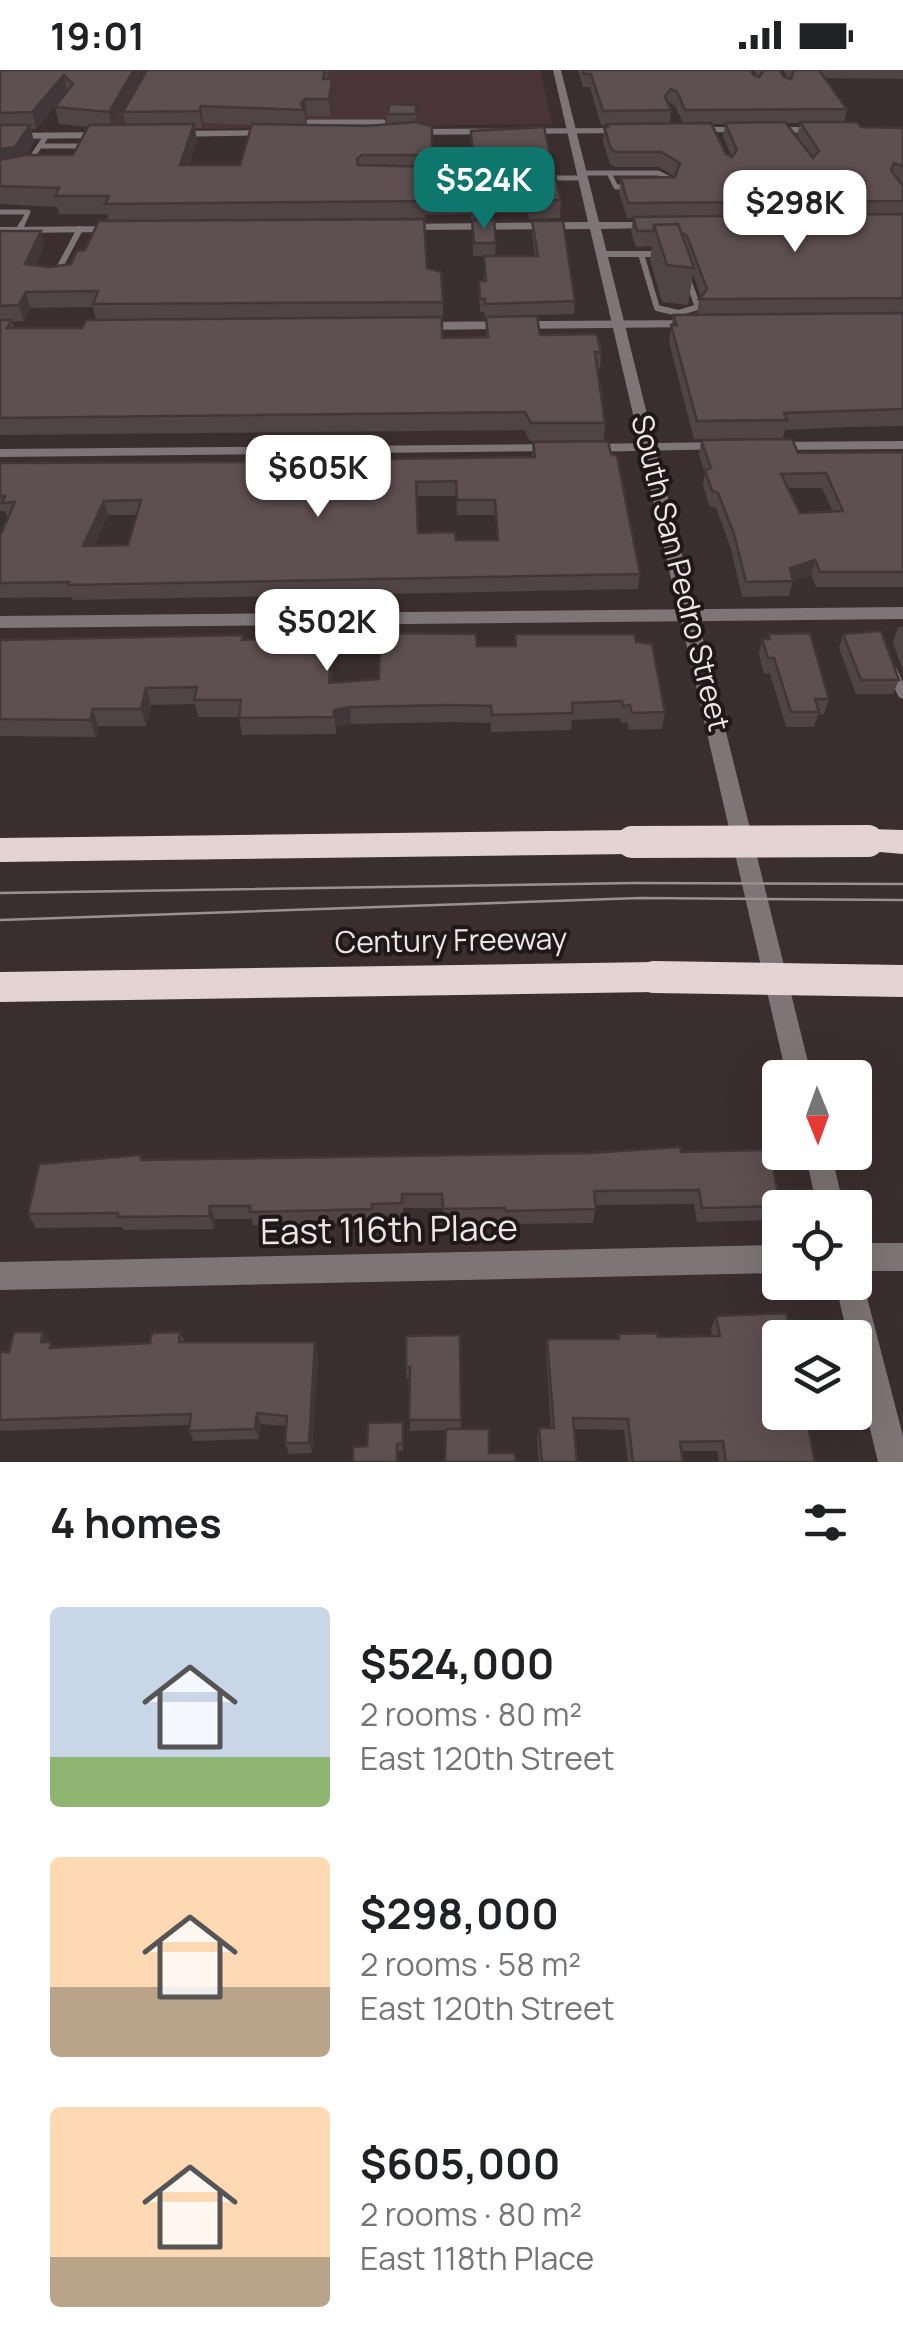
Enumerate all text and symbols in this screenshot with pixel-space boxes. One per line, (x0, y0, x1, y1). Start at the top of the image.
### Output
text: 19:01 (50, 9, 145, 61)
pin: $524K (414, 147, 554, 232)
text: $524K (436, 157, 532, 201)
pin: $298K (725, 170, 865, 255)
text: $298K (745, 180, 845, 224)
street label: South San Pedro Street (622, 410, 741, 735)
pin: $605K (248, 435, 388, 520)
text: $605K (268, 445, 368, 489)
pin: $502K (257, 589, 397, 674)
text: $502K (277, 599, 377, 643)
street label: Century Freeway (334, 917, 568, 962)
north arrow (762, 1060, 872, 1170)
map controls (762, 1060, 872, 1430)
button: locate (762, 1190, 872, 1300)
street label: East 116th Place (260, 1203, 518, 1255)
button: layers (762, 1320, 872, 1430)
text: 4 homes (50, 1493, 222, 1551)
icon: filters (798, 1495, 853, 1550)
text: $524,000 (360, 1634, 554, 1692)
icon: home (130, 1647, 250, 1767)
text: 2 rooms · 80 m² (360, 1692, 582, 1736)
text: East 120th Street (360, 1736, 614, 1780)
text: $298,000 (360, 1884, 559, 1942)
icon: home (130, 1897, 250, 2017)
text: 2 rooms · 58 m² (360, 1942, 581, 1986)
text: East 120th Street (360, 1986, 614, 2030)
text: $605,000 (360, 2134, 560, 2192)
icon: home (130, 2147, 250, 2267)
text: 2 rooms · 80 m² (360, 2192, 582, 2236)
text: East 118th Place (360, 2236, 594, 2280)

